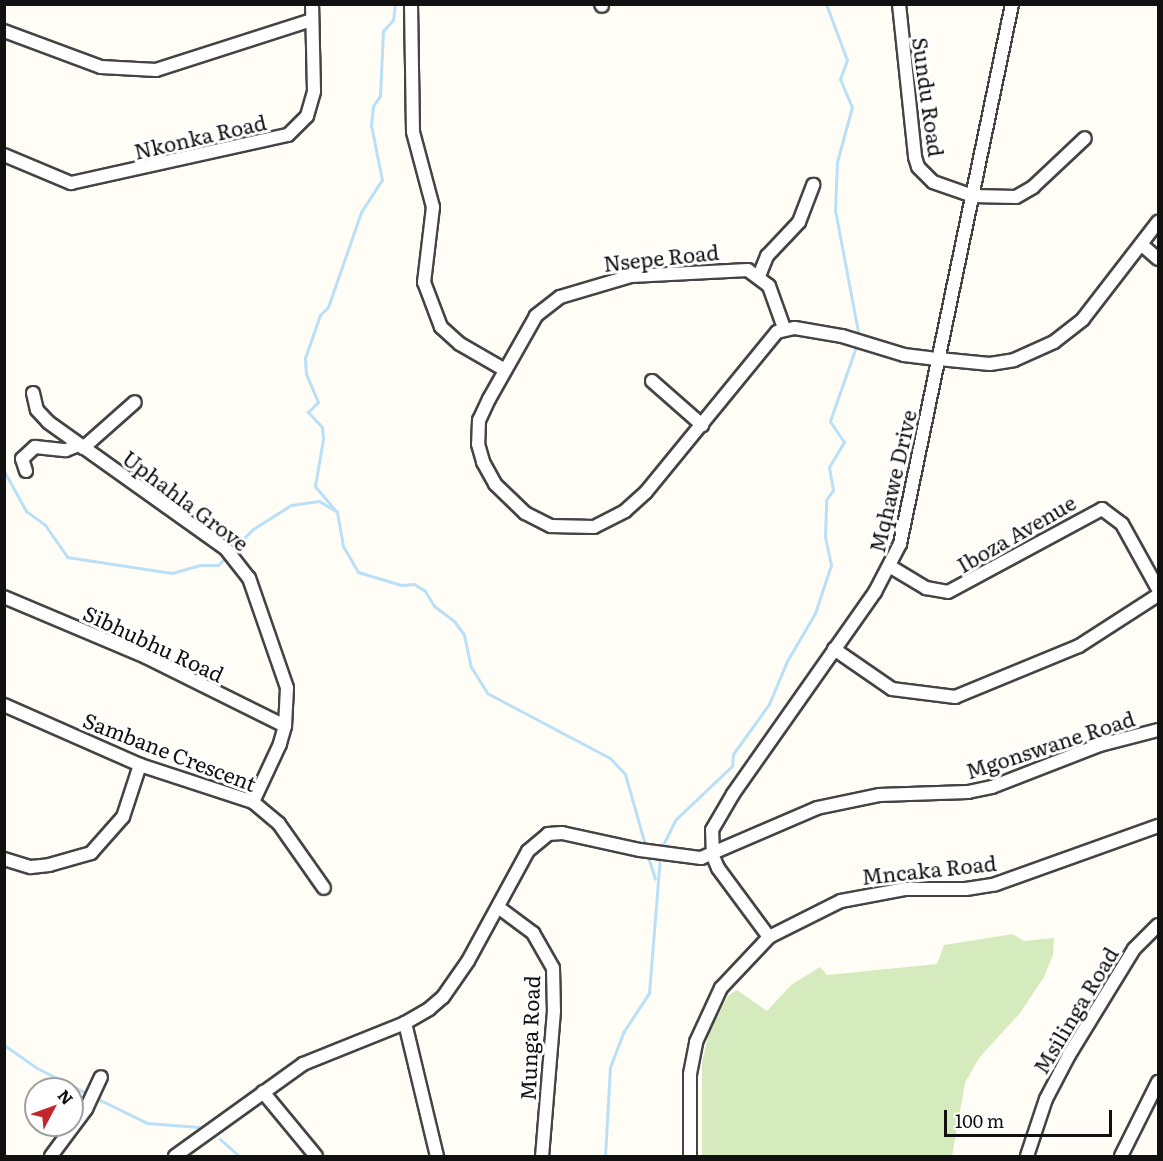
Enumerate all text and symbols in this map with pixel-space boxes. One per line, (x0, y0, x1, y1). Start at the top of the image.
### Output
street label: Sundu Road (908, 36, 950, 158)
street label: Nkonka Road (131, 109, 269, 163)
street label: Nsepe Road (602, 238, 720, 276)
street label: Mqhawe Drive (863, 407, 921, 555)
street label: Uphahla Grove (118, 444, 254, 556)
street label: Iboza Avenue (952, 489, 1080, 577)
street label: Sibhubhu Road (80, 599, 228, 687)
street label: Mgonswane Road (962, 705, 1138, 783)
street label: Sambane Crescent (80, 706, 260, 796)
street label: Mncaka Road (860, 849, 998, 889)
street label: Msilinga Road (1027, 942, 1123, 1078)
street label: Munga Road (514, 975, 544, 1101)
north arrow (24, 1077, 84, 1137)
text: N (53, 1084, 80, 1109)
scale bar (947, 1098, 1115, 1136)
text: 100 m (955, 1107, 1004, 1134)

